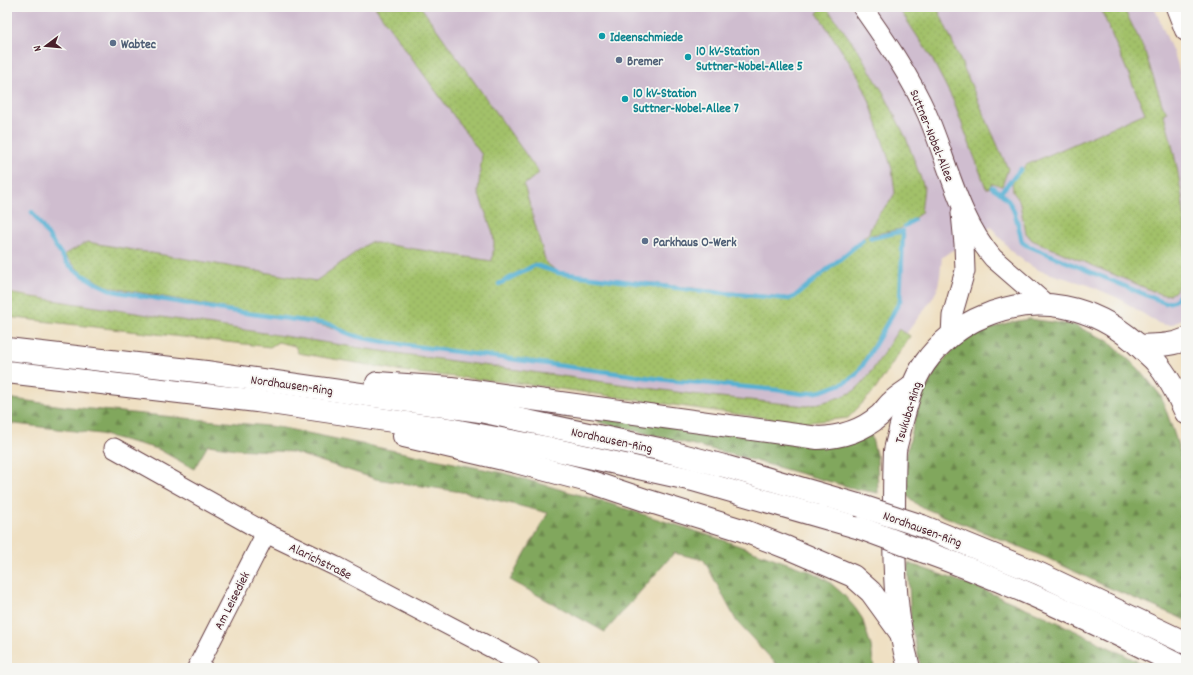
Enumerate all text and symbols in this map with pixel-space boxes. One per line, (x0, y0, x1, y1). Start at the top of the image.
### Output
north arrow (26, 26, 66, 66)
place label: Ideenschmiede (610, 29, 683, 48)
marker: Ideenschmiede (597, 31, 607, 41)
place label: Wabtec (121, 36, 156, 55)
marker: Wabtec (108, 38, 118, 48)
text: N (30, 43, 47, 53)
place label: 10 kV-Station Suttner-Nobel-Allee 5 (696, 43, 803, 77)
marker: 10 kV-Station Suttner-Nobel-Allee 5 (683, 52, 693, 62)
place label: Bremer (627, 53, 664, 72)
marker: Bremer (614, 55, 624, 65)
place label: 10 kV-Station Suttner-Nobel-Allee 7 (633, 85, 739, 119)
street label: Suttner-Nobel-Allee (904, 87, 958, 185)
marker: 10 kV-Station Suttner-Nobel-Allee 7 (620, 94, 630, 104)
place label: Parkhaus O-Werk (653, 234, 737, 253)
marker: Parkhaus O-Werk (640, 236, 650, 246)
street label: Nordhausen-Ring (249, 371, 334, 402)
street label: Tsukuba-Ring (891, 379, 928, 446)
street label: Nordhausen-Ring (569, 424, 654, 459)
street label: Nordhausen-Ring (880, 507, 965, 554)
street label: Alarichstraße (285, 539, 355, 586)
street label: Am Leisediek (210, 569, 256, 634)

